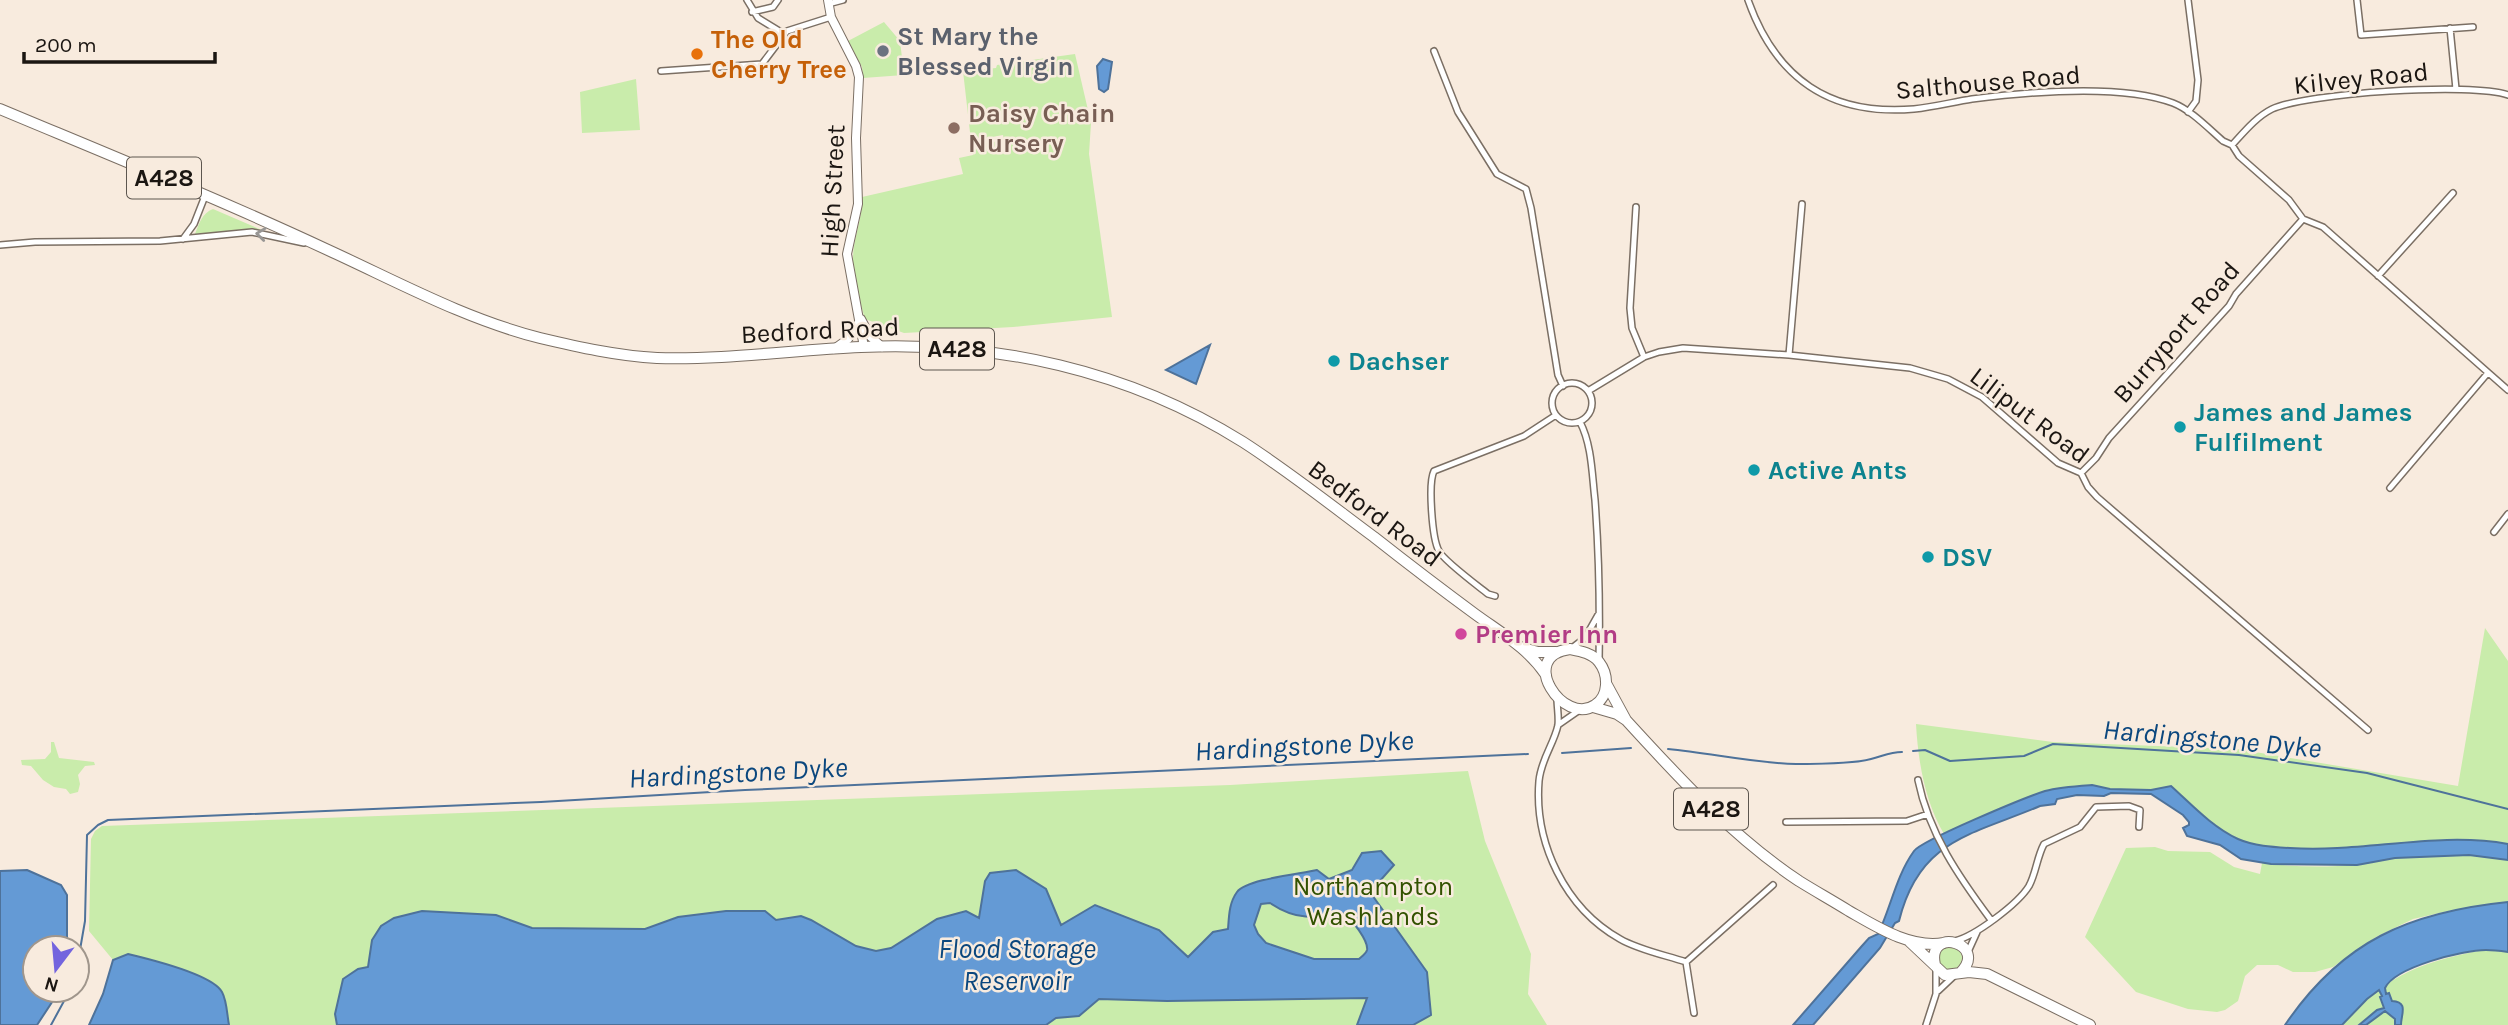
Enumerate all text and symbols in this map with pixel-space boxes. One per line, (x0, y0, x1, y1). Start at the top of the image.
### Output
scale bar (24, 21, 215, 65)
place label: St Mary the Blessed Virgin (897, 21, 1073, 82)
place label: The Old Cherry Tree (711, 24, 847, 85)
text: 200 m (35, 33, 97, 57)
marker: St Mary the Blessed Virgin (875, 43, 891, 59)
marker: The Old Cherry Tree (689, 46, 705, 62)
street label: Kilvey Road (2292, 56, 2430, 101)
street label: Salthouse Road (1894, 59, 2082, 106)
place label: Daisy Chain Nursery (968, 98, 1115, 159)
marker: Daisy Chain Nursery (946, 120, 962, 136)
street label: High Street (814, 124, 851, 258)
road number: A428 (127, 158, 201, 198)
one-way arrow (255, 226, 266, 241)
street label: Burryport Road (2106, 255, 2246, 409)
street label: Bedford Road (740, 311, 900, 350)
road number: A428 (920, 328, 994, 370)
place label: Dachser (1348, 346, 1450, 377)
marker: Dachser (1326, 353, 1342, 369)
street label: Liliput Road (1964, 360, 2096, 470)
place label: James and James Fulfilment (2194, 397, 2412, 458)
marker: James and James Fulfilment (2172, 419, 2188, 435)
street label: Bedford Road (1302, 453, 1447, 574)
place label: Active Ants (1768, 455, 1907, 486)
marker: Active Ants (1746, 462, 1762, 478)
place label: DSV (1942, 542, 1992, 573)
marker: DSV (1920, 549, 1936, 565)
place label: Premier Inn (1475, 619, 1618, 650)
marker: Premier Inn (1453, 626, 1469, 642)
water label: Hardingstone Dyke (2101, 713, 2323, 764)
water label: Hardingstone Dyke (1194, 723, 1414, 768)
water label: Hardingstone Dyke (628, 750, 848, 795)
road number: A428 (1674, 788, 1748, 830)
park label: Northampton Washlands (1293, 871, 1453, 932)
water label: Flood Storage Reservoir (938, 932, 1096, 997)
north arrow (21, 934, 91, 1004)
text: N (42, 972, 61, 997)

